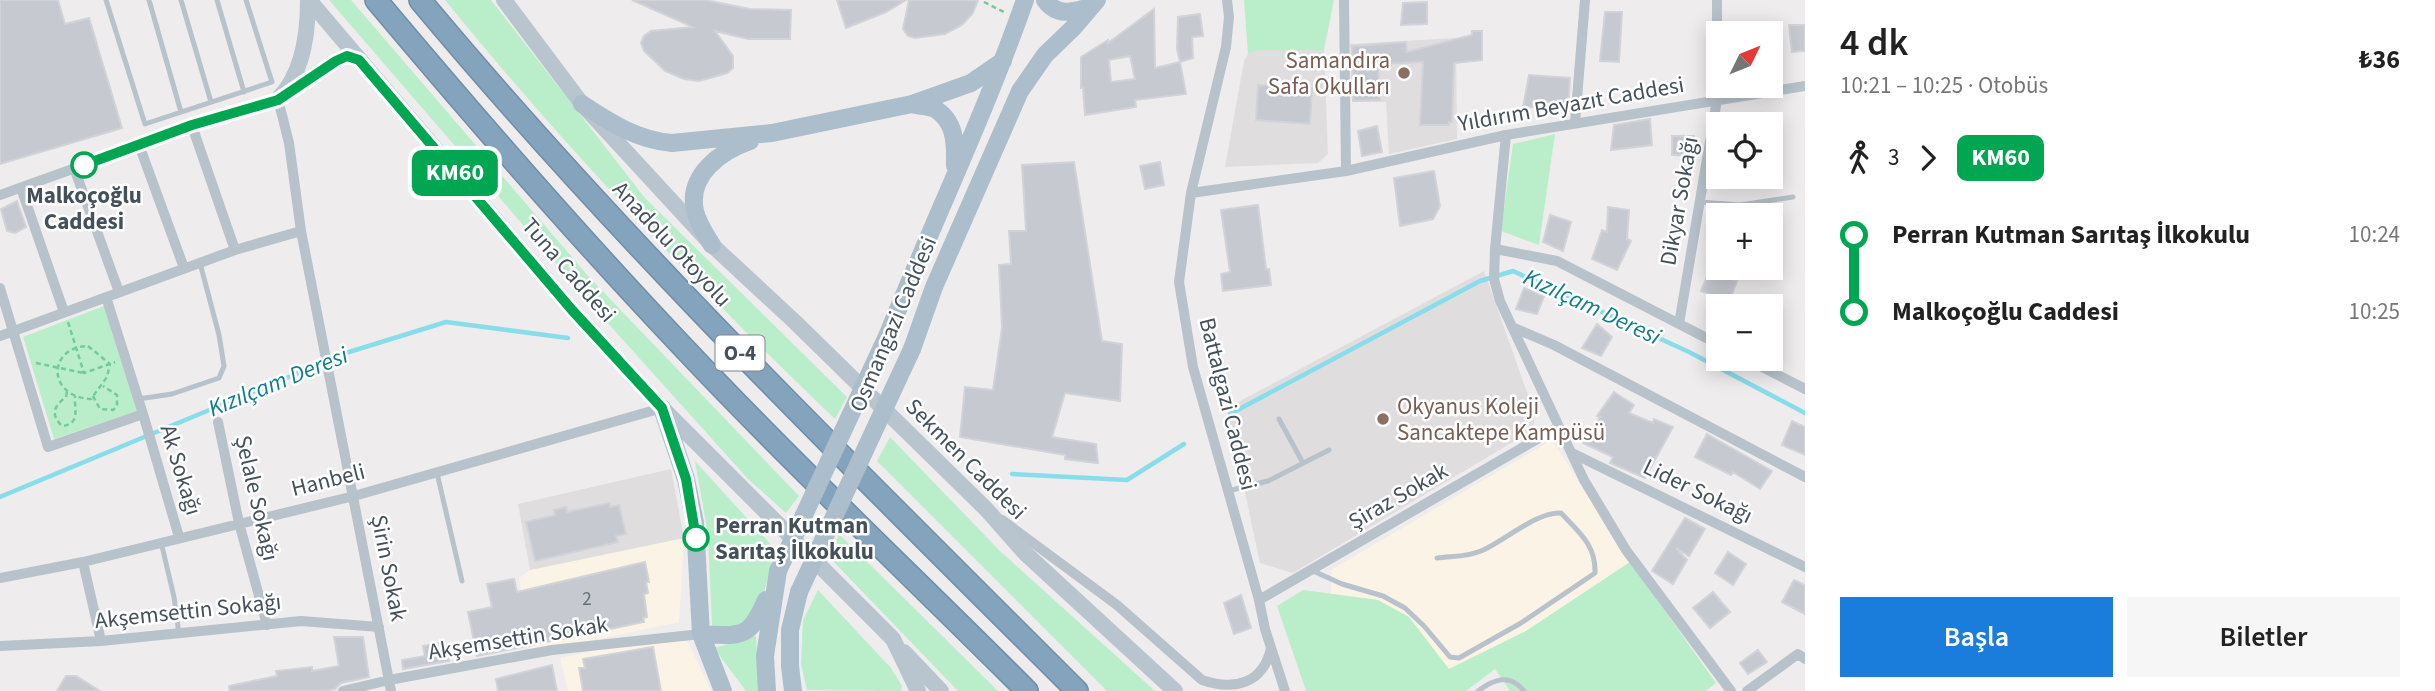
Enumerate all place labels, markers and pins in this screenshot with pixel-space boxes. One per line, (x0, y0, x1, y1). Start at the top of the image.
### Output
place label: Samandıra Safa Okulları (1268, 44, 1390, 103)
marker: Samandıra Safa Okulları (1396, 65, 1412, 81)
marker: Malkoçoğlu Caddesi (71, 152, 97, 178)
place label: Malkoçoğlu Caddesi (26, 179, 142, 238)
place label: Okyanus Koleji Sancaktepe Kampüsü (1397, 390, 1605, 449)
marker: Okyanus Koleji Sancaktepe Kampüsü (1375, 411, 1391, 427)
place label: Perran Kutman Sarıtaş İlkokulu (715, 509, 874, 568)
marker: Perran Kutman Sarıtaş İlkokulu (683, 525, 709, 551)

